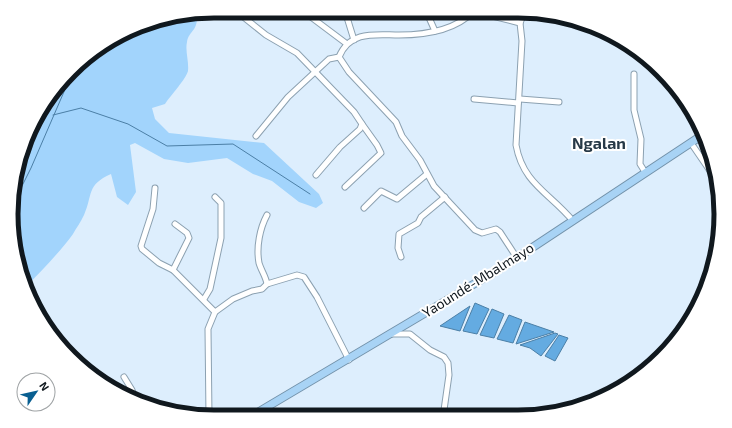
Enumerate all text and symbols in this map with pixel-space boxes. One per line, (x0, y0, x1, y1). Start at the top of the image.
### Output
district label: Ngalan (572, 133, 626, 152)
street label: Yaoundé-Mbalmayo (419, 238, 537, 321)
north arrow (16, 372, 56, 412)
text: N (37, 379, 52, 393)

